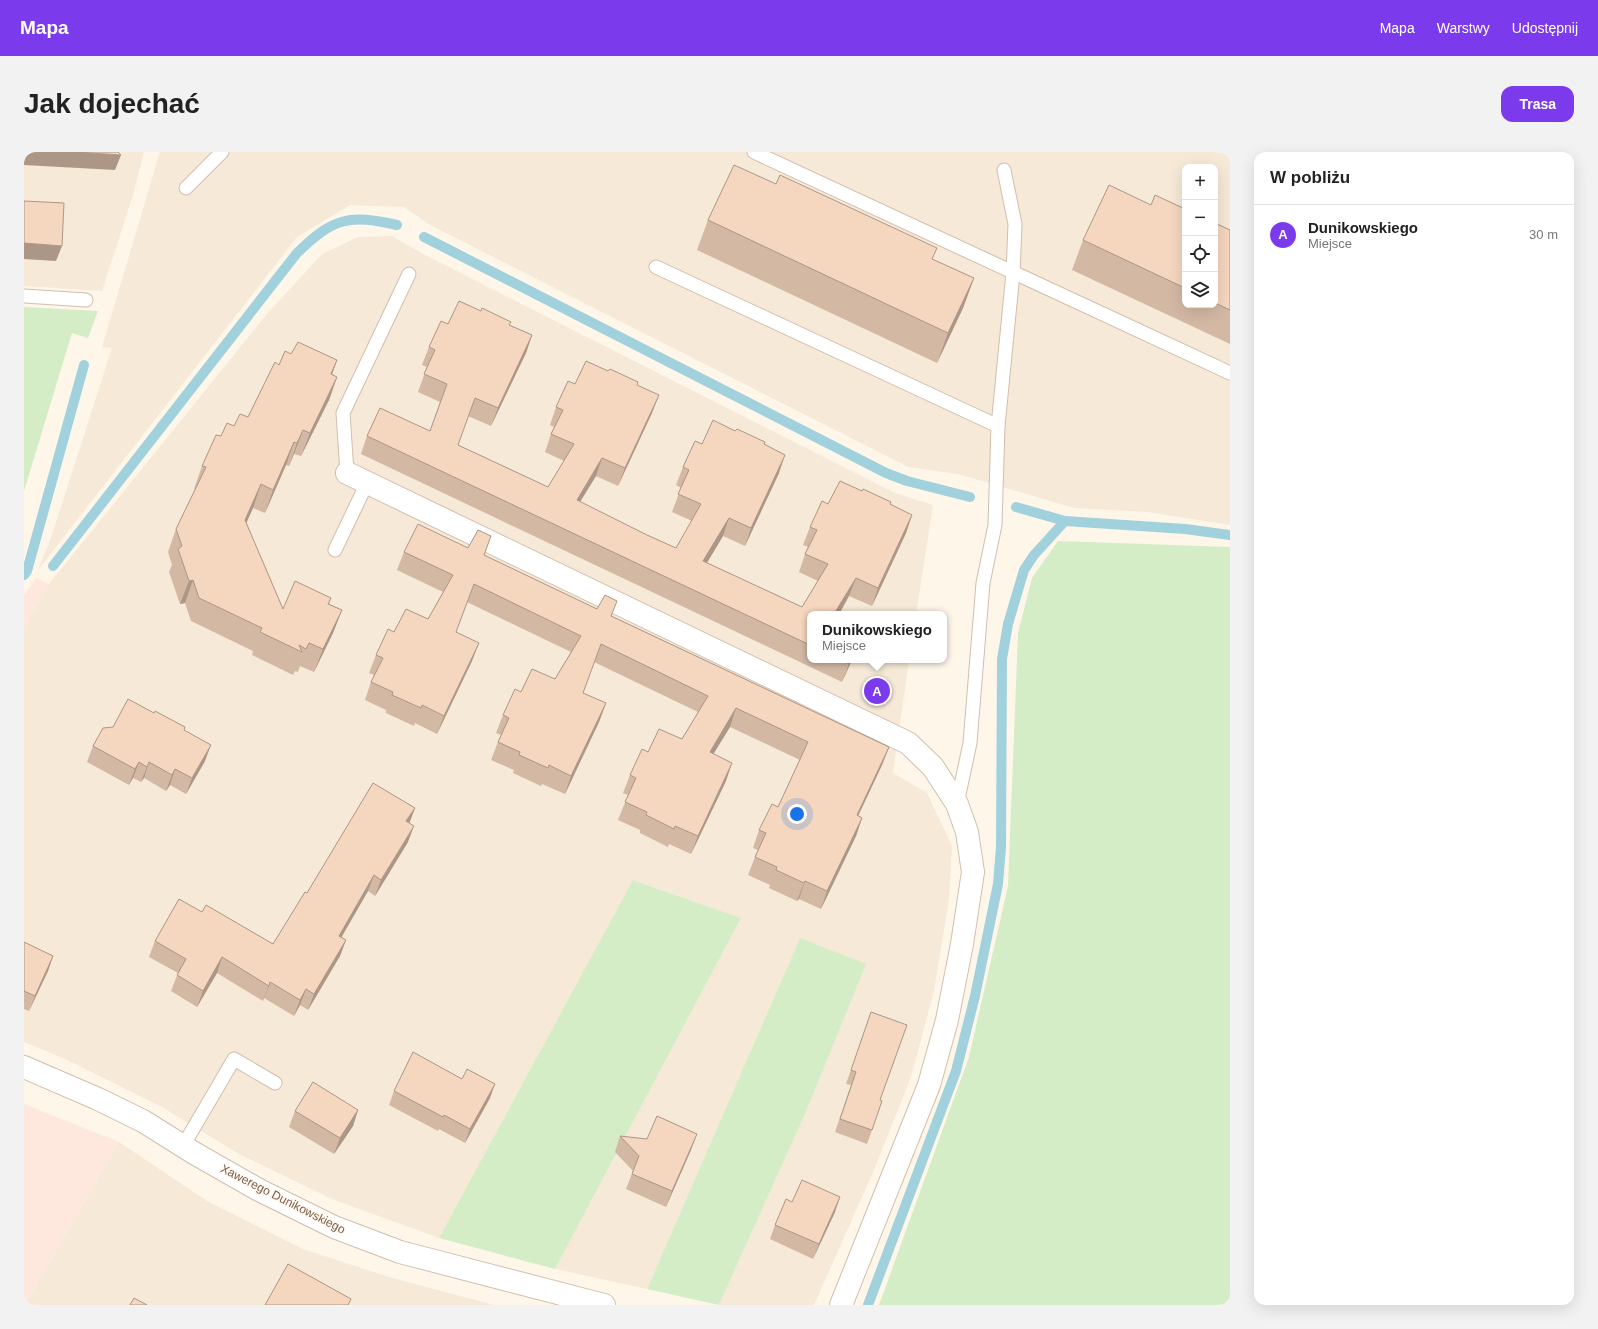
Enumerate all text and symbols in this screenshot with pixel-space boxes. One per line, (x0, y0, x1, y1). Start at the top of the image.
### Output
text: Mapa (20, 17, 69, 38)
text: Mapa (1380, 20, 1415, 36)
text: Warstwy (1437, 20, 1490, 36)
text: Udostępnij (1512, 20, 1578, 36)
button: Trasa (1501, 86, 1574, 122)
text: Jak dojechać (24, 88, 200, 119)
map controls (1182, 164, 1218, 308)
button: + (1182, 164, 1218, 200)
text: W pobliżu (1270, 168, 1350, 187)
button: − (1182, 200, 1218, 236)
text: Dunikowskiego (1308, 219, 1418, 236)
text: A (1278, 227, 1288, 242)
text: 30 m (1529, 227, 1558, 242)
button: locate (1182, 236, 1218, 272)
text: Miejsce (1308, 236, 1352, 251)
button: layers (1182, 272, 1218, 308)
popup (807, 611, 947, 663)
text: Dunikowskiego (822, 621, 932, 638)
text: Miejsce (822, 638, 866, 653)
pin: A (864, 676, 890, 706)
your location (787, 804, 807, 824)
street label: Xawerego Dunikowskiego (218, 1161, 348, 1237)

